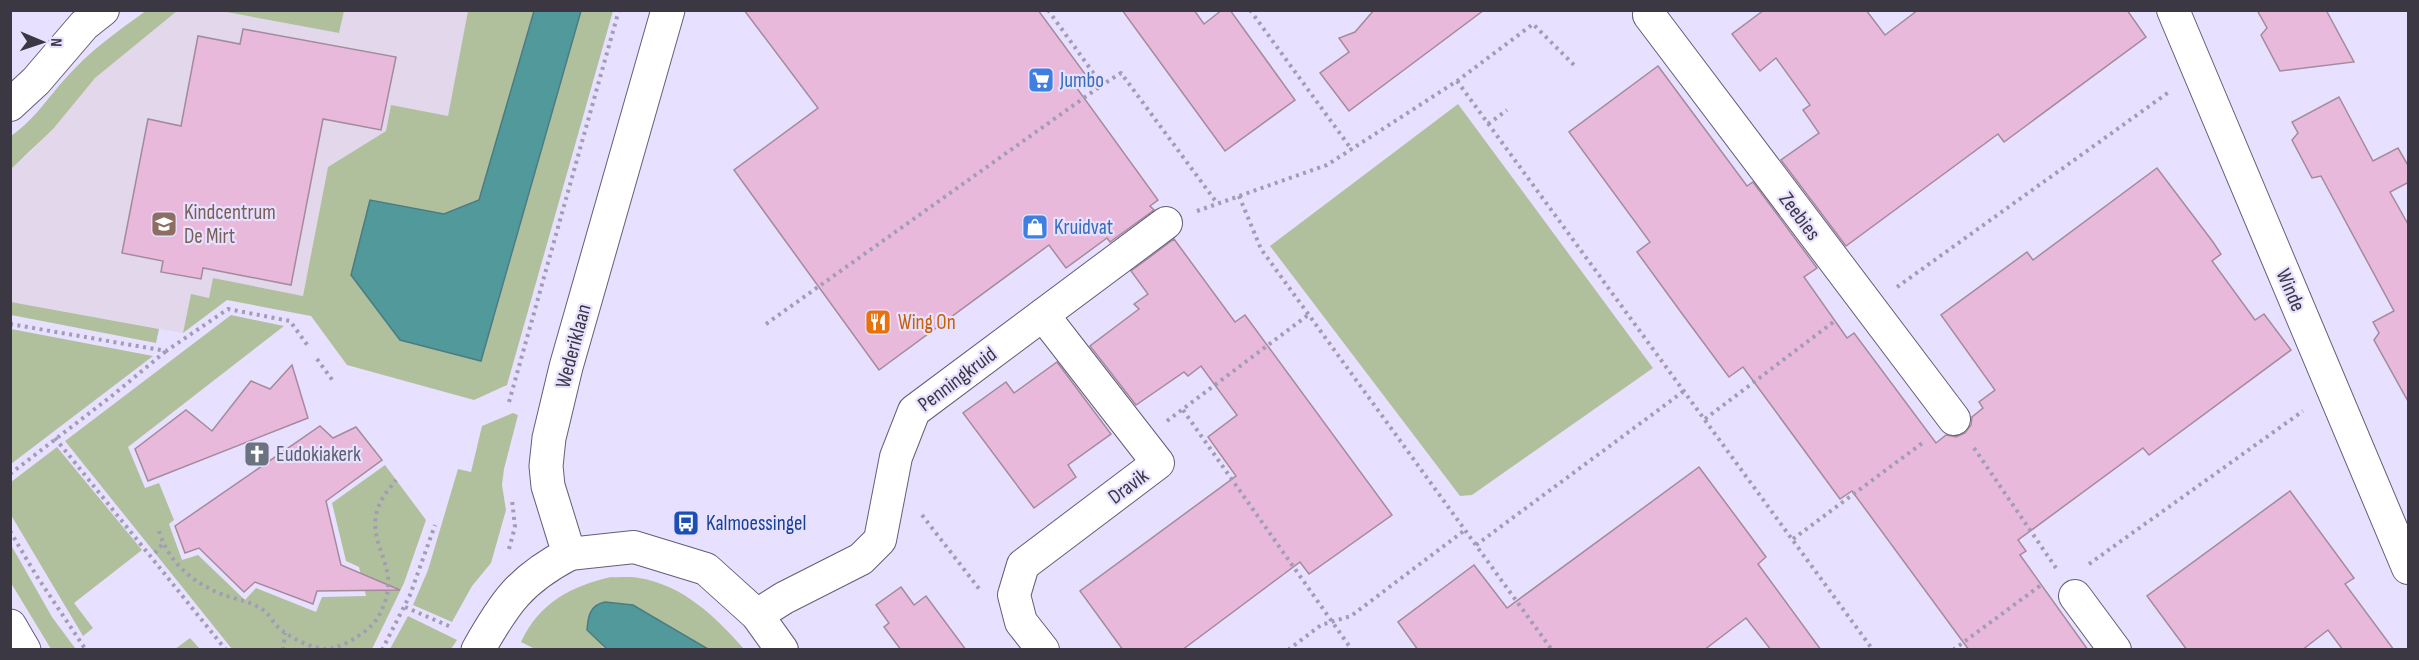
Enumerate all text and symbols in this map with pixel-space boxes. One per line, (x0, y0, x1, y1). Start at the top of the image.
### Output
north arrow (12, 12, 72, 72)
text: N (46, 38, 65, 47)
supermarket icon: Jumbo (1026, 65, 1056, 95)
place label: Jumbo (1059, 68, 1104, 93)
street label: Zeebies (1773, 187, 1826, 245)
place label: Kindcentrum De Mirt (184, 200, 276, 249)
school or university icon: Kindcentrum De Mirt (149, 209, 179, 239)
shop icon: Kruidvat (1020, 212, 1050, 242)
place label: Kruidvat (1054, 215, 1113, 240)
street label: Winde (2270, 265, 2311, 315)
street label: Wederiklaan (550, 301, 597, 391)
restaurant icon: Wing On (863, 307, 893, 337)
place label: Wing On (898, 310, 956, 335)
street label: Penningkruid (913, 342, 1002, 417)
church icon: Eudokiakerk (242, 439, 272, 469)
place label: Eudokiakerk (276, 442, 361, 467)
street label: Dravik (1103, 463, 1153, 510)
bus stop icon: Kalmoessingel (671, 508, 701, 538)
place label: Kalmoessingel (706, 511, 806, 536)

